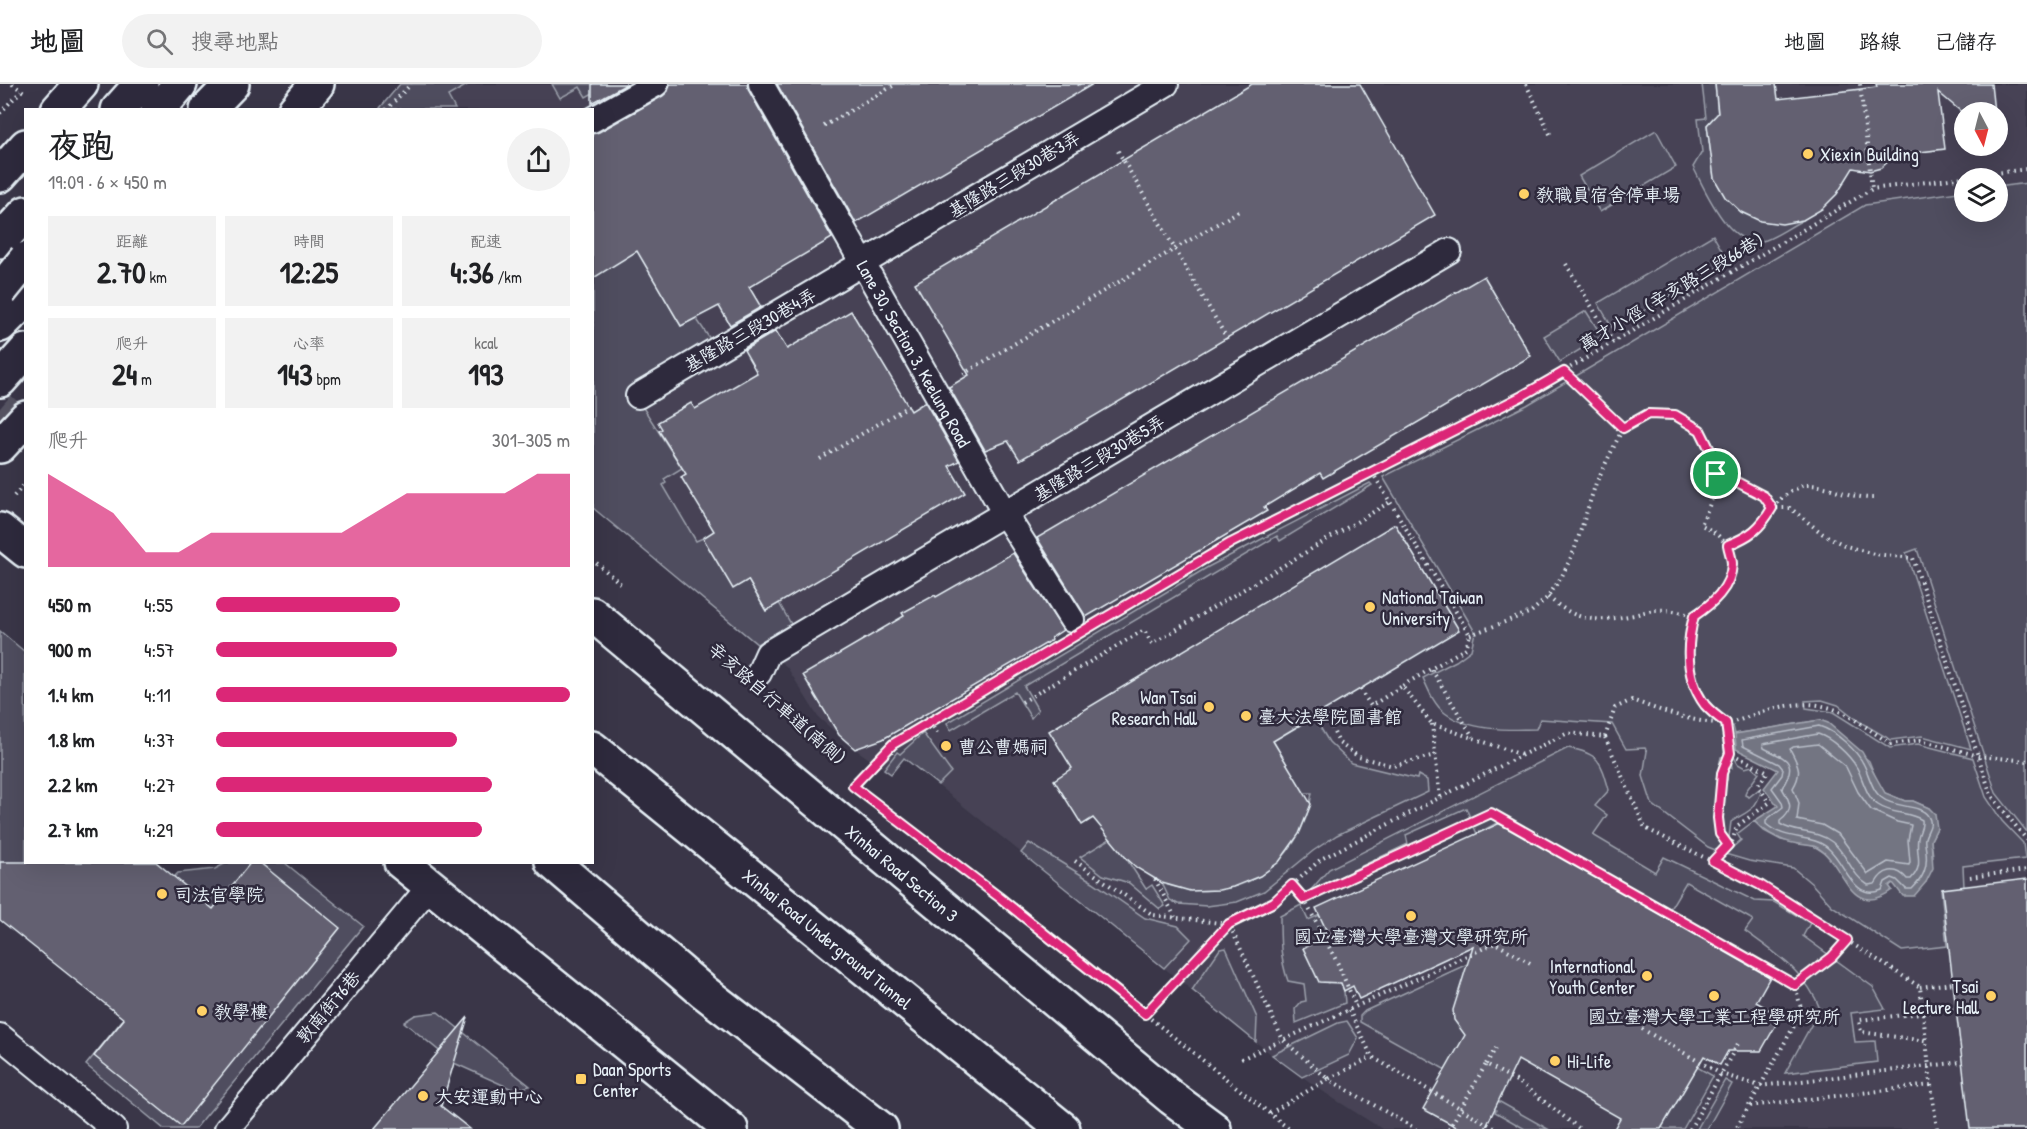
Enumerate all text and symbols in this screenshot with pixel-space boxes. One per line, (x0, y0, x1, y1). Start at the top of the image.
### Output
search box (122, 14, 542, 68)
text: 地圖 (30, 22, 86, 60)
icon: search (143, 25, 176, 58)
text: 搜尋地點 (191, 26, 279, 56)
text: 地圖 (1784, 27, 1826, 56)
text: 路線 (1859, 27, 1901, 56)
text: 已儲存 (1934, 27, 1997, 56)
north arrow (1954, 102, 2008, 156)
map controls (1954, 102, 2008, 222)
text: 夜跑 (48, 123, 114, 167)
street label: 基隆路三段30巷3弄 (943, 125, 1085, 223)
button: share (507, 128, 570, 191)
place label: Xiexin Building (1820, 142, 1919, 167)
marker: Xiexin Building (1801, 147, 1815, 161)
text: 19:09 · 6 × 450 m (48, 168, 167, 195)
button: layers (1954, 168, 2008, 222)
place label: 教職員宿舍停車場 (1536, 182, 1680, 207)
marker: 教職員宿舍停車場 (1517, 187, 1531, 201)
street label: 萬才小徑 (辛亥路三段66巷) (1574, 227, 1768, 357)
text: 距離 (116, 230, 148, 252)
text: 時間 (293, 230, 325, 252)
text: 配速 (470, 230, 502, 252)
text: 2.70 (97, 252, 146, 292)
text: 12:25 (280, 252, 338, 292)
text: 4:36 (450, 252, 494, 292)
street label: Lane 30, Section 3, Keelung Road (851, 256, 977, 451)
text: km (146, 266, 167, 288)
text: /km (494, 266, 522, 288)
street label: 基隆路三段30巷4弄 (679, 282, 821, 378)
text: 爬升 (116, 332, 148, 354)
text: 心率 (293, 332, 325, 354)
text: kcal (474, 332, 498, 354)
text: 24 (112, 354, 137, 394)
text: 143 (277, 354, 313, 394)
text: 193 (468, 354, 504, 394)
text: m (137, 368, 152, 390)
text: bpm (313, 368, 341, 390)
street label: 基隆路三段30巷5弄 (1028, 409, 1170, 507)
text: 爬升 (48, 426, 88, 453)
text: 301–305 m (492, 426, 570, 453)
pin (1690, 448, 1741, 499)
icon: arrive (1699, 457, 1732, 490)
place label: National Taiwan University (1382, 585, 1483, 631)
text: 450 m (48, 591, 91, 618)
text: 4:55 (144, 591, 173, 618)
marker: National Taiwan University (1363, 600, 1377, 614)
text: 900 m (48, 636, 91, 663)
text: 4:57 (144, 636, 175, 663)
street label: 辛亥路自行車道(南側) (703, 636, 851, 770)
text: 1.4 km (48, 681, 94, 708)
text: 4:11 (144, 681, 171, 708)
place label: Wan Tsai Research Hall (1112, 685, 1197, 731)
marker: Wan Tsai Research Hall (1202, 700, 1216, 714)
place label: 臺大法學院圖書館 (1258, 704, 1402, 729)
marker: 臺大法學院圖書館 (1239, 709, 1253, 723)
text: 1.8 km (48, 726, 95, 753)
text: 4:37 (144, 726, 175, 753)
place label: 曹公曹媽祠 (958, 734, 1048, 759)
marker: 曹公曹媽祠 (939, 739, 953, 753)
text: 2.2 km (48, 771, 98, 798)
text: 4:27 (144, 771, 175, 798)
text: 2.7 km (48, 816, 98, 843)
text: 4:29 (144, 816, 173, 843)
street label: Xinhai Road Section 3 (841, 818, 964, 927)
street label: Xinhai Road Underground Tunnel (738, 862, 918, 1015)
place label: 司法官學院 (174, 882, 264, 907)
marker: 司法官學院 (155, 887, 169, 901)
marker: 國立臺灣大學臺灣文學研究所 (1404, 909, 1418, 923)
place label: 國立臺灣大學臺灣文學研究所 (1294, 924, 1528, 949)
place label: International Youth Center (1549, 954, 1635, 1000)
street label: 敦南街76巷 (290, 965, 366, 1049)
marker: International Youth Center (1640, 969, 1654, 983)
place label: Tsai Lecture Hall (1903, 974, 1979, 1020)
marker: 國立臺灣大學工業工程學研究所 (1707, 989, 1721, 1003)
marker: Tsai Lecture Hall (1984, 989, 1998, 1003)
place label: 教學樓 (214, 999, 268, 1024)
marker: 教學樓 (195, 1004, 209, 1018)
place label: 國立臺灣大學工業工程學研究所 (1588, 1004, 1840, 1029)
place label: Hi-Life (1567, 1049, 1611, 1074)
marker: Hi-Life (1548, 1054, 1562, 1068)
place label: Daan Sports Center (593, 1057, 671, 1103)
marker: Daan Sports Center (574, 1072, 588, 1086)
place label: 大安運動中心 (435, 1084, 543, 1109)
marker: 大安運動中心 (416, 1089, 430, 1103)

